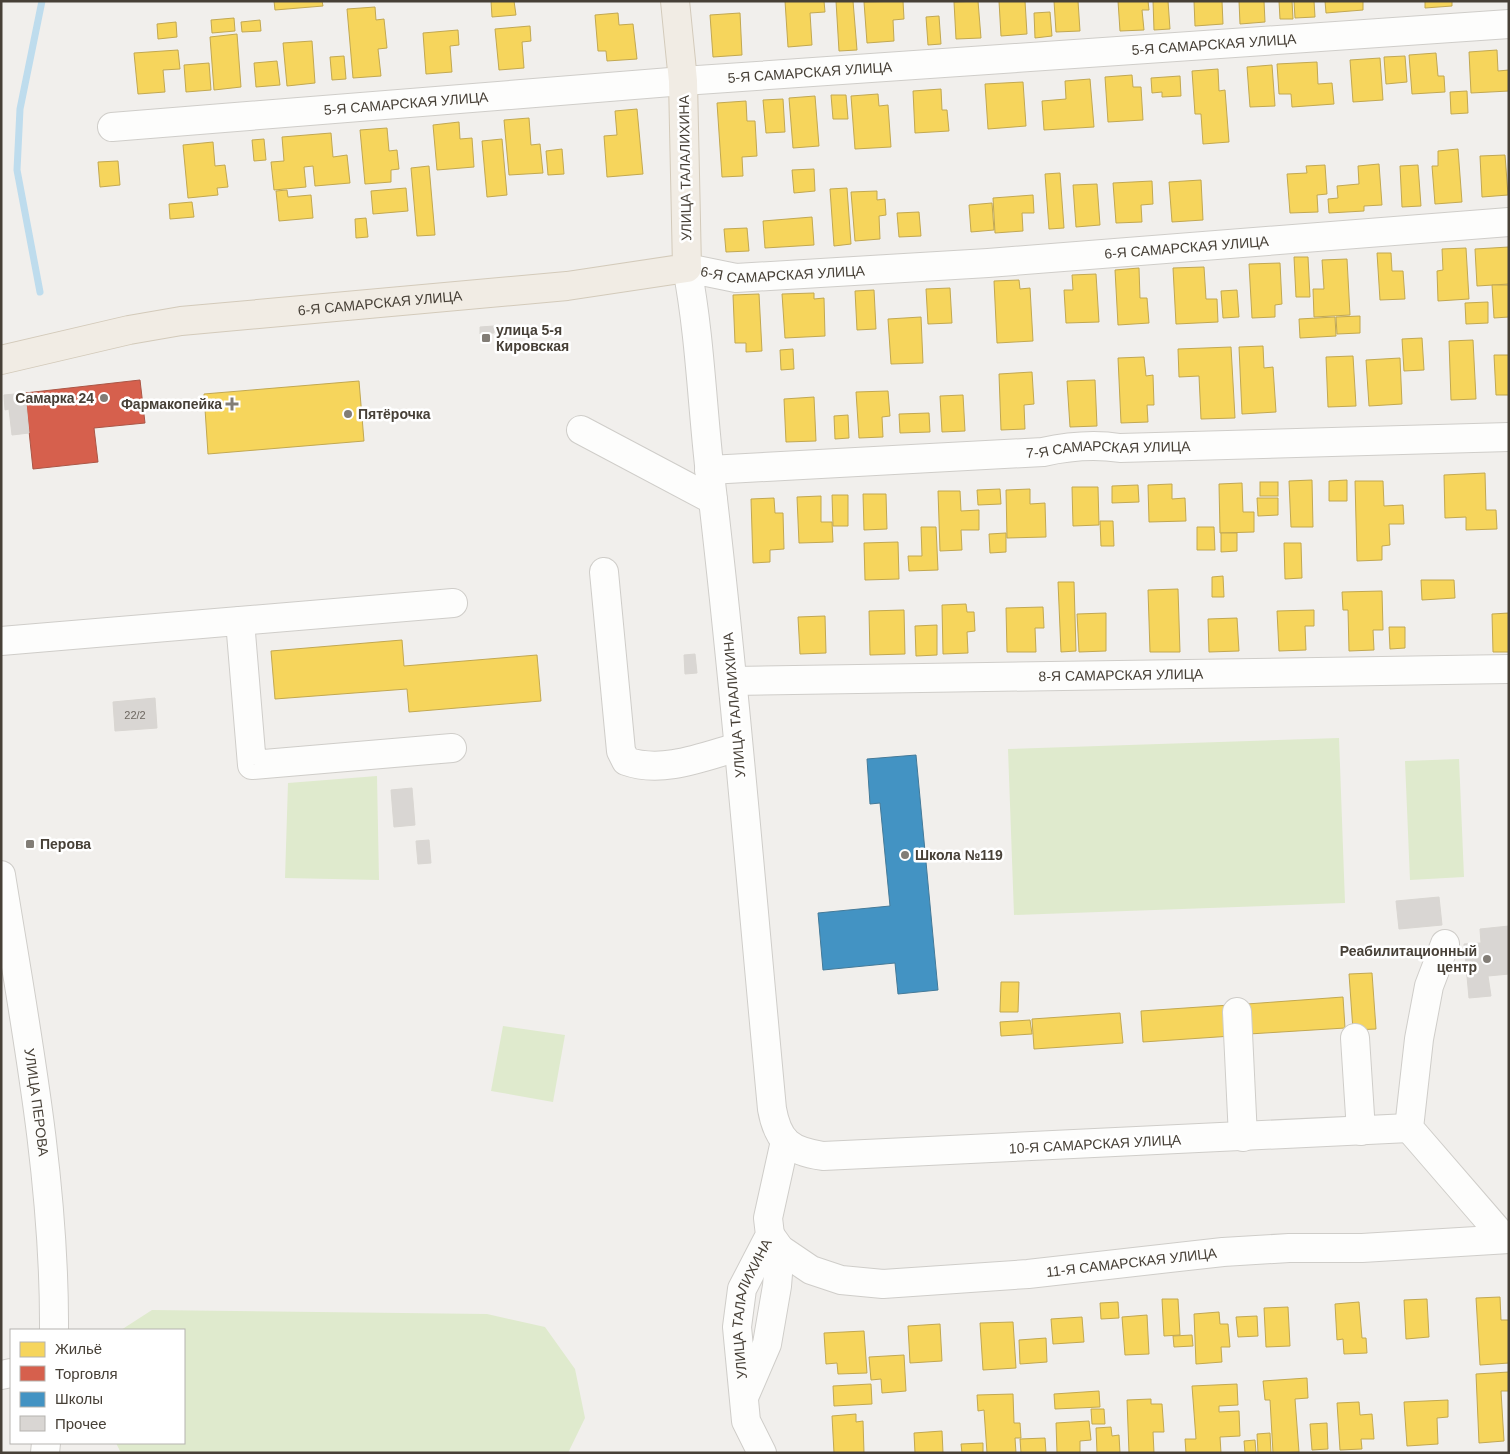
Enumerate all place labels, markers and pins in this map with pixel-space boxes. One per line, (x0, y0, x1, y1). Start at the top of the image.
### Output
place label: улица 5-я Кировская (496, 322, 569, 354)
marker: улица 5-я Кировская (480, 332, 492, 344)
place label: Самарка 24 (15, 390, 94, 406)
marker: Самарка 24 (98, 392, 110, 404)
place label: Фармакопейка (121, 396, 222, 412)
marker: Фармакопейка (226, 398, 238, 410)
place label: Пятёрочка (358, 406, 431, 422)
marker: Пятёрочка (342, 408, 354, 420)
place label: Перова (40, 836, 91, 852)
marker: Перова (24, 838, 36, 850)
place label: Школа №119 (915, 847, 1003, 863)
marker: Школа №119 (899, 849, 911, 861)
place label: Реабилитационный центр (1340, 943, 1477, 975)
marker: Реабилитационный центр (1481, 953, 1493, 965)

